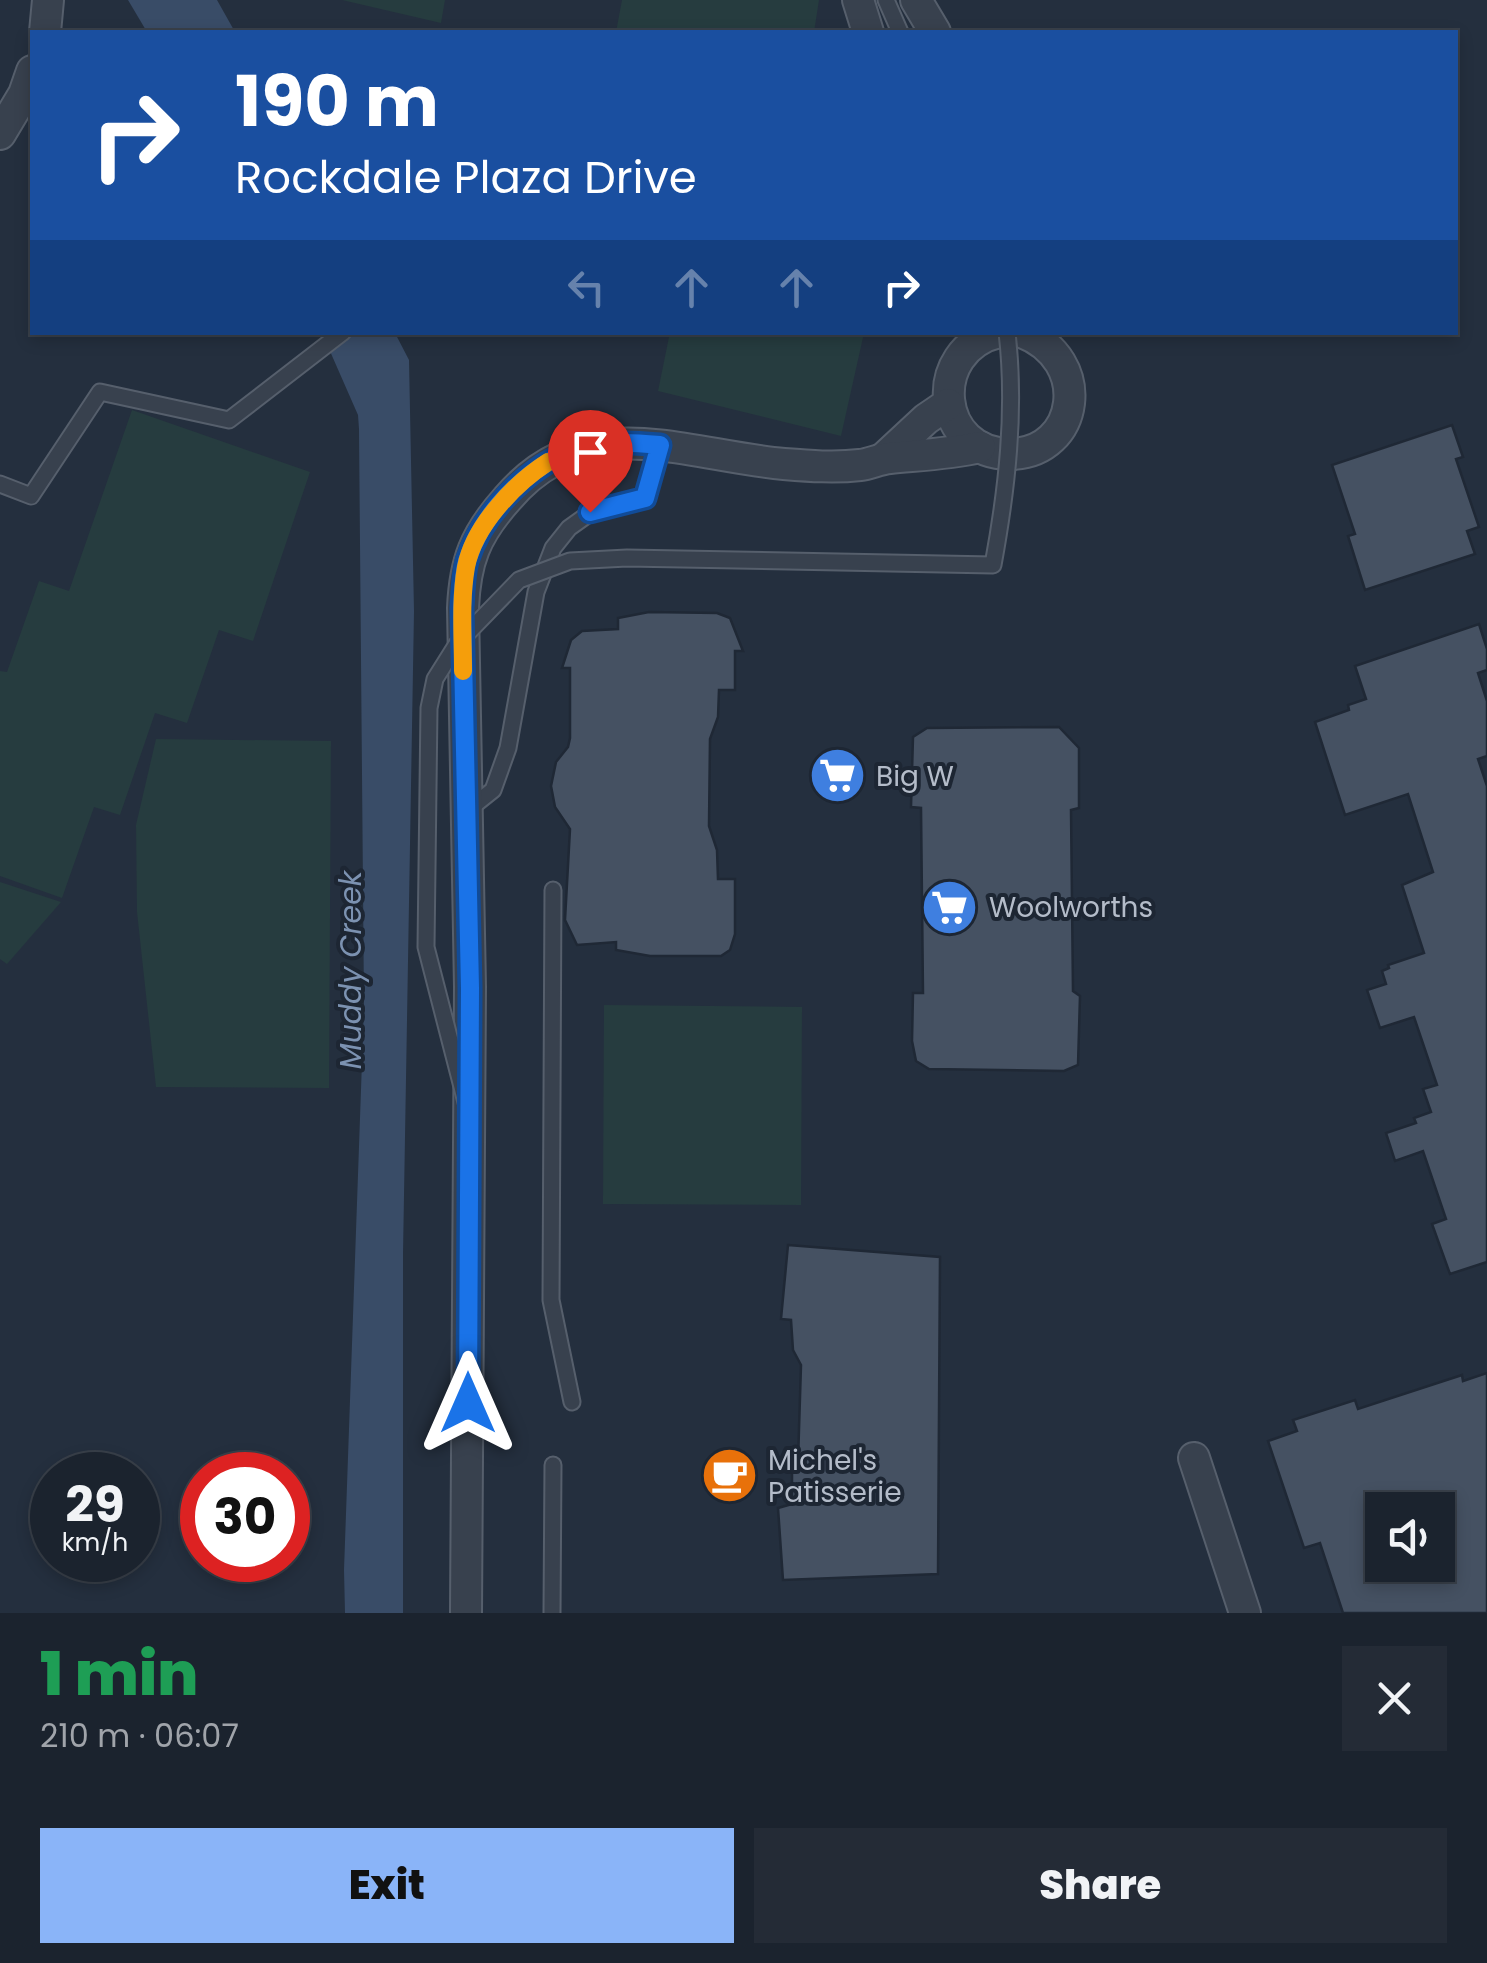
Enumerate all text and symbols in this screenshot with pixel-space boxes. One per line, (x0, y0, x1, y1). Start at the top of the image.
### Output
text: 190 m (235, 52, 439, 151)
icon: right (70, 70, 200, 200)
text: Rockdale Plaza Drive (235, 146, 697, 209)
icon: left (559, 260, 614, 315)
icon: ahead (664, 260, 719, 315)
icon: ahead (769, 260, 824, 315)
icon: right (874, 260, 929, 315)
pin (548, 410, 633, 513)
icon: arrive (563, 425, 618, 480)
supermarket icon: Big W (807, 746, 867, 806)
place label: Big W (876, 757, 954, 796)
water label: Muddy Creek (329, 869, 372, 1069)
supermarket icon: Woolworths (920, 877, 980, 937)
place label: Woolworths (989, 888, 1153, 927)
position arrow (416, 1351, 520, 1455)
place label: Michel's Patisserie (768, 1441, 902, 1512)
cafe icon: Michel's Patisserie (699, 1446, 759, 1506)
speed limit sign: 30 (180, 1452, 310, 1582)
text: 29 (65, 1469, 125, 1540)
map controls (1365, 1492, 1455, 1582)
button: sound (1365, 1492, 1455, 1582)
text: km/h (62, 1525, 128, 1560)
text: 1 min (40, 1632, 198, 1716)
button: close (1342, 1646, 1447, 1751)
text: 210 m · 06:07 (40, 1713, 239, 1758)
button: Exit (40, 1828, 734, 1943)
button: Share (754, 1828, 1447, 1943)

